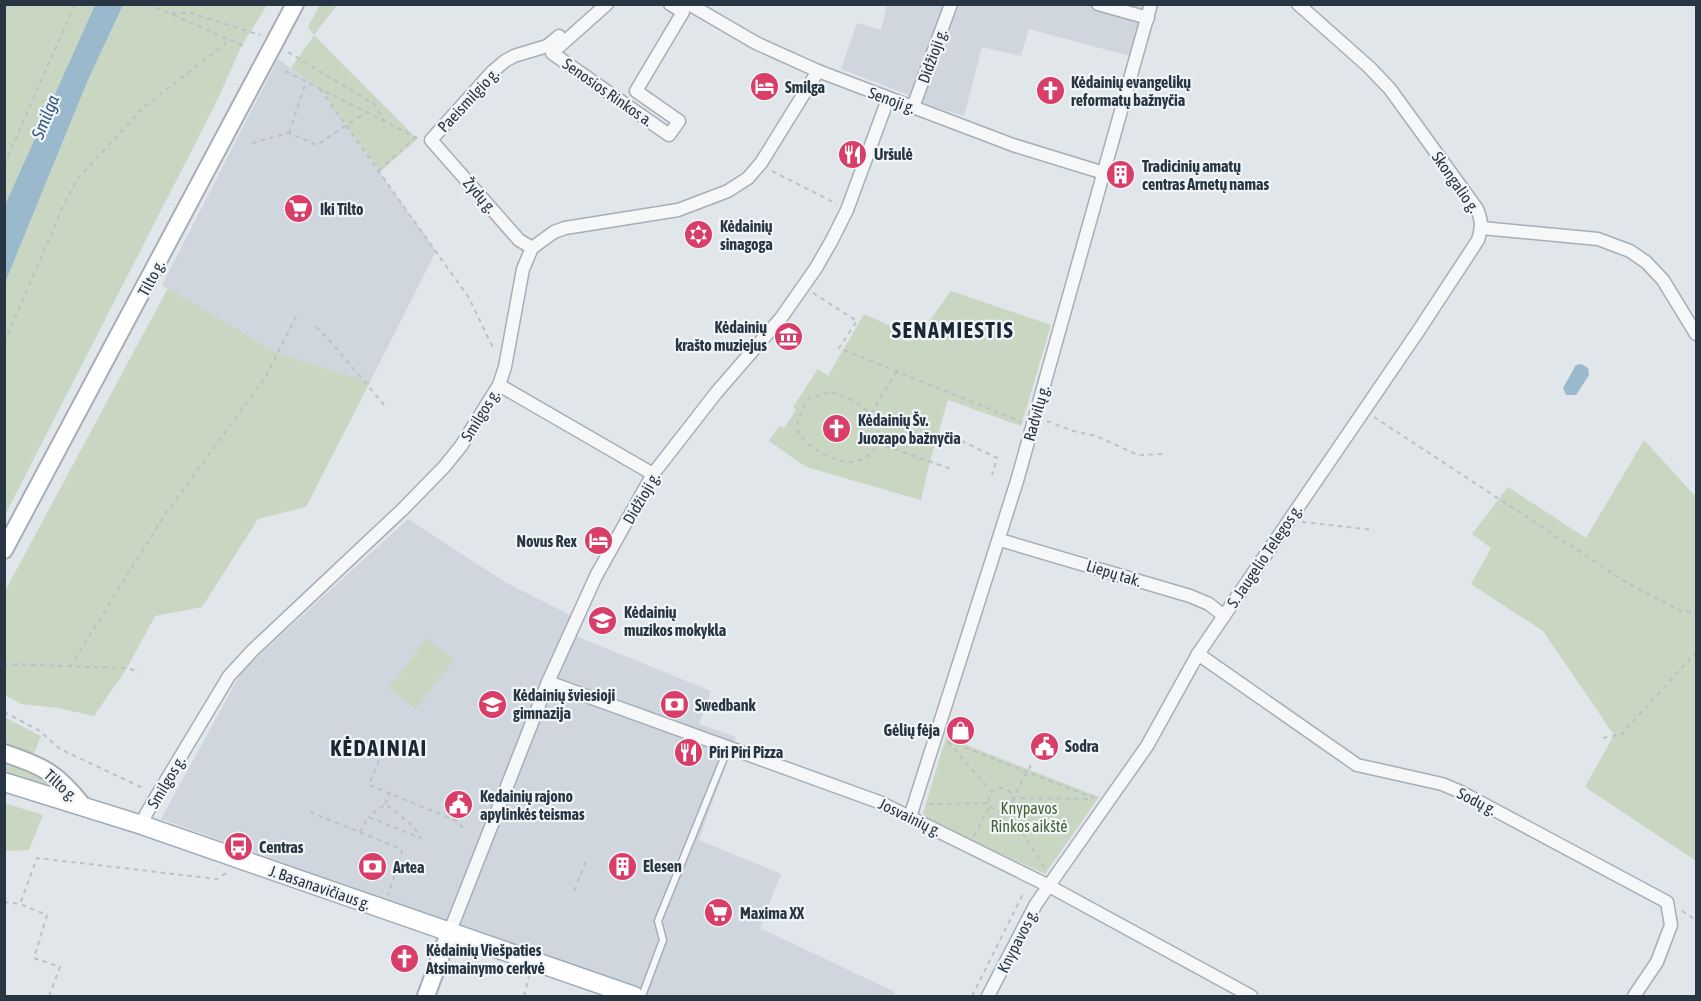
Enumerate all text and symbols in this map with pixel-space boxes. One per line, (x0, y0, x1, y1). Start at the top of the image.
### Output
street label: Didžioji g. (914, 26, 951, 86)
street label: Senosios Rinkos a. (560, 54, 657, 130)
street label: Paeismilgio g. (434, 64, 503, 136)
hotel icon: Smilga (748, 71, 780, 103)
place label: Kėdainių evangelikų reformatų bažnyčia (1071, 73, 1191, 109)
church icon: Kėdainių evangelikų reformatų bažnyčia (1034, 75, 1066, 107)
place label: Smilga (785, 78, 825, 96)
street label: Senoji g. (866, 83, 918, 118)
water label: Smilga (26, 91, 64, 143)
restaurant icon: Uršulė (837, 138, 869, 170)
place label: Uršulė (874, 145, 913, 163)
street label: Skongalio g. (1428, 148, 1484, 217)
place label: Tradicinių amatų centras Arnetų namas (1142, 157, 1270, 193)
building icon: Tradicinių amatų centras Arnetų namas (1105, 159, 1137, 191)
street label: Žydų g. (459, 174, 500, 217)
supermarket icon: Iki Tilto (283, 193, 315, 225)
place label: Iki Tilto (320, 200, 364, 218)
place label: Kėdainių sinagoga (720, 217, 773, 253)
synagogue icon: Kėdainių sinagoga (683, 219, 715, 251)
street label: Tilto g. (134, 257, 169, 300)
district label: SENAMIESTIS (892, 317, 1014, 343)
place label: Kėdainių krašto muziejus (675, 318, 767, 354)
museum icon: Kėdainių krašto muziejus (772, 320, 804, 352)
street label: Radvilų g. (1019, 383, 1054, 443)
street label: Smilgos g. (457, 386, 504, 445)
place label: Kėdainių Šv. Juozapo bažnyčia (857, 411, 961, 447)
church icon: Kėdainių Šv. Juozapo bažnyčia (821, 413, 853, 445)
street label: Didžioji g. (619, 469, 664, 527)
street label: S. Jaugelio Telegos g. (1223, 501, 1306, 611)
hotel icon: Novus Rex (582, 525, 614, 557)
place label: Novus Rex (516, 532, 578, 550)
street label: Liepų tak. (1084, 556, 1144, 591)
place label: Kėdainių muzikos mokykla (624, 603, 726, 639)
school or university icon: Kėdainių muzikos mokykla (587, 605, 619, 637)
place label: Kėdainių šviesioji gimnazija (513, 686, 615, 722)
school or university icon: Kėdainių šviesioji gimnazija (476, 688, 508, 720)
bank icon: Swedbank (658, 689, 690, 721)
place label: Swedbank (695, 696, 757, 714)
shop icon: Gėlių fėja (945, 714, 977, 746)
place label: Gėlių fėja (884, 721, 940, 739)
public building icon: Sodra (1028, 730, 1060, 762)
district label: KĖDAINIAI (330, 735, 428, 761)
restaurant icon: Piri Piri Pizza (672, 736, 704, 768)
place label: Sodra (1065, 737, 1099, 755)
place label: Piri Piri Pizza (709, 743, 783, 761)
street label: Smilgos g. (143, 753, 189, 812)
street label: Tilto g. (40, 765, 81, 805)
street label: Sodų g. (1454, 784, 1500, 819)
place label: Kedainių rajono apylinkės teismas (480, 787, 585, 823)
public building icon: Kedainių rajono apylinkės teismas (443, 789, 475, 821)
street label: Josvainių g. (876, 794, 944, 841)
park label: Knypavos Rinkos aikštė (990, 799, 1068, 835)
bus stop icon: Centras (222, 831, 254, 863)
place label: Centras (259, 838, 304, 856)
building icon: Elesen (606, 850, 638, 882)
bank icon: Artea (356, 851, 388, 883)
place label: Elesen (643, 857, 682, 875)
place label: Artea (392, 858, 425, 876)
street label: J. Basanavičiaus g. (267, 861, 373, 914)
supermarket icon: Maxima XX (703, 897, 735, 929)
place label: Maxima XX (740, 904, 805, 922)
street label: Knypavos g. (993, 906, 1042, 976)
place label: Kėdainių Viešpaties Atsimainymo cerkvė (425, 941, 545, 977)
church icon: Kėdainių Viešpaties Atsimainymo cerkvė (389, 943, 421, 975)

